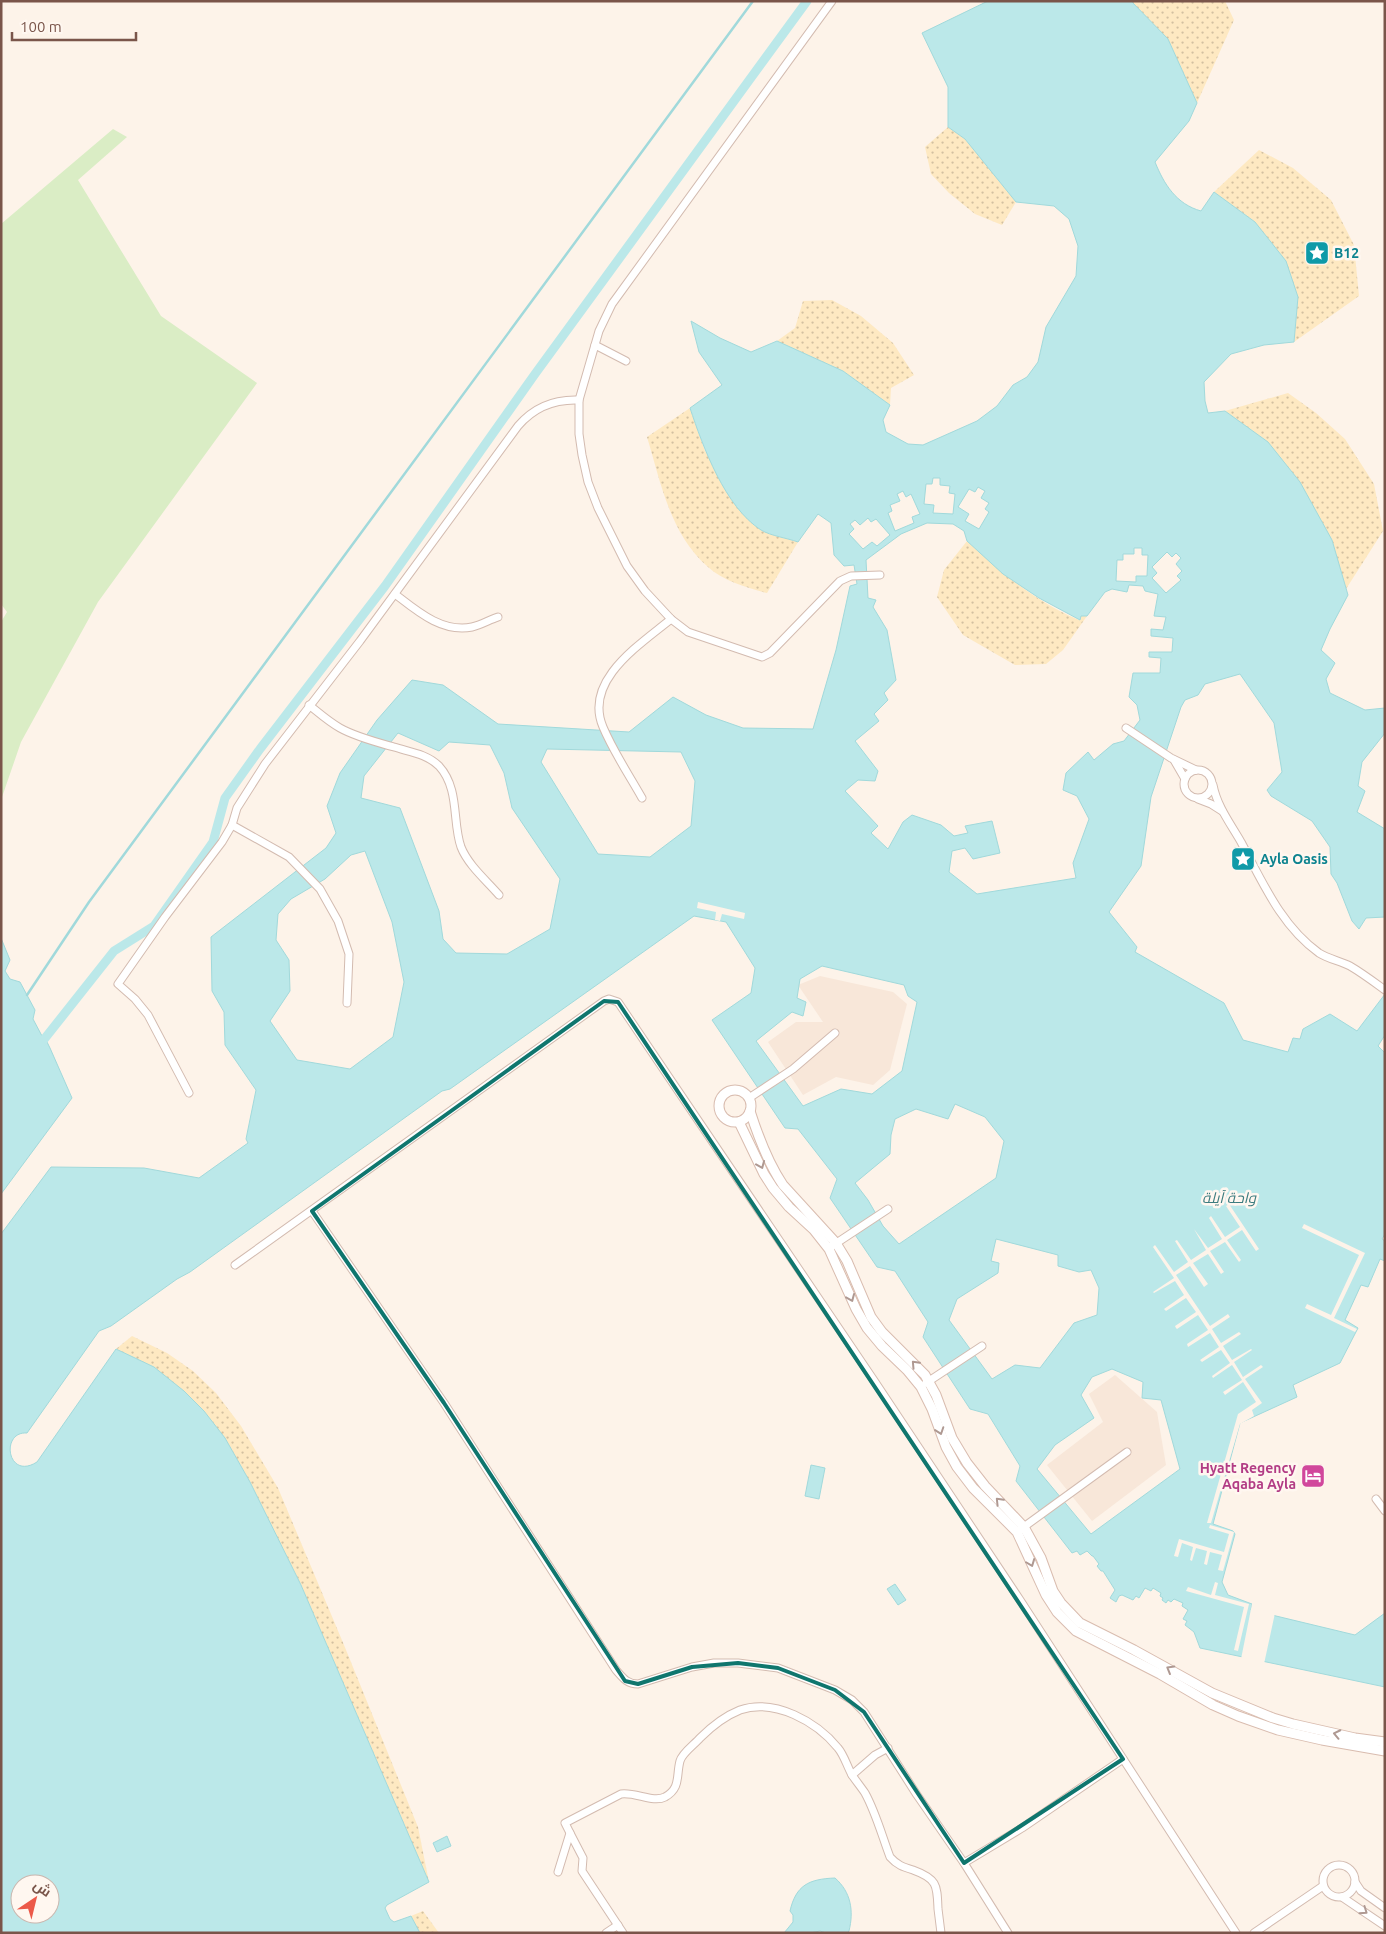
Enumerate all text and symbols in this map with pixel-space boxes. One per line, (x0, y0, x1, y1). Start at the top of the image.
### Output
scale bar (12, 10, 136, 42)
text: 100 m (20, 18, 62, 35)
place icon: B12 (1304, 240, 1330, 266)
place label: B12 (1334, 245, 1359, 261)
place icon: Ayla Oasis (1230, 846, 1256, 872)
place label: Ayla Oasis (1260, 851, 1328, 867)
one-way arrow (755, 1161, 765, 1169)
water label: واحة آيلة (1202, 1189, 1257, 1207)
one-way arrow (845, 1293, 856, 1302)
one-way arrow (912, 1361, 921, 1370)
one-way arrow (934, 1427, 944, 1435)
place label: Hyatt Regency Aqaba Ayla (1200, 1460, 1297, 1492)
hotel icon: Hyatt Regency Aqaba Ayla (1300, 1463, 1326, 1489)
one-way arrow (996, 1497, 1005, 1506)
one-way arrow (1025, 1558, 1036, 1567)
one-way arrow (1166, 1666, 1175, 1676)
one-way arrow (1332, 1729, 1341, 1740)
north arrow (10, 1874, 60, 1924)
text: ش (30, 1877, 54, 1901)
one-way arrow (1358, 1905, 1368, 1914)

